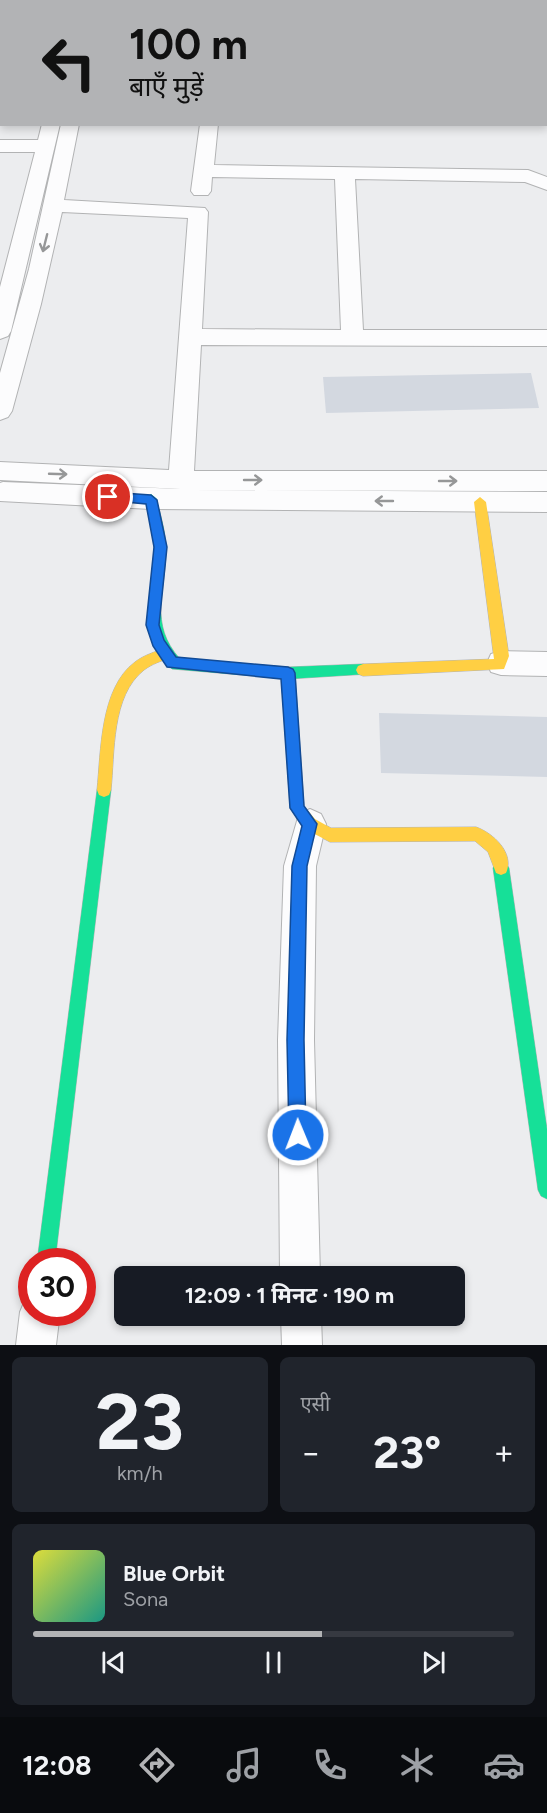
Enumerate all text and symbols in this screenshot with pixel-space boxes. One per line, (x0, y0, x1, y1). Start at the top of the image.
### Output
text: 100 m (129, 19, 248, 70)
icon: left (30, 24, 108, 102)
text: बाएँ मुड़ें (129, 70, 204, 103)
one-way arrow (39, 234, 51, 253)
one-way arrow (48, 469, 68, 480)
pin (82, 471, 133, 522)
one-way arrow (243, 474, 263, 486)
one-way arrow (438, 475, 458, 487)
icon: arrive (91, 480, 124, 513)
one-way arrow (374, 495, 394, 507)
position arrow (266, 1103, 330, 1167)
speed limit sign: 30 (18, 1248, 96, 1326)
text: 12:09 · 1 मिनट · 190 m (185, 1282, 394, 1309)
text: 23 (95, 1375, 184, 1469)
text: एसी (301, 1392, 330, 1416)
text: 23° (373, 1425, 441, 1479)
text: − (301, 1433, 321, 1472)
text: + (493, 1433, 514, 1472)
text: km/h (117, 1461, 163, 1485)
text: Blue Orbit (123, 1560, 225, 1587)
text: Sona (123, 1587, 168, 1611)
icon: previous (97, 1646, 130, 1679)
icon: pause (257, 1646, 290, 1679)
icon: next (417, 1646, 450, 1679)
icon: directions (136, 1744, 178, 1786)
icon: music (223, 1744, 265, 1786)
icon: phone (309, 1744, 351, 1786)
icon: climate (396, 1744, 438, 1786)
icon: car (483, 1744, 525, 1786)
text: 12:08 (22, 1749, 92, 1782)

